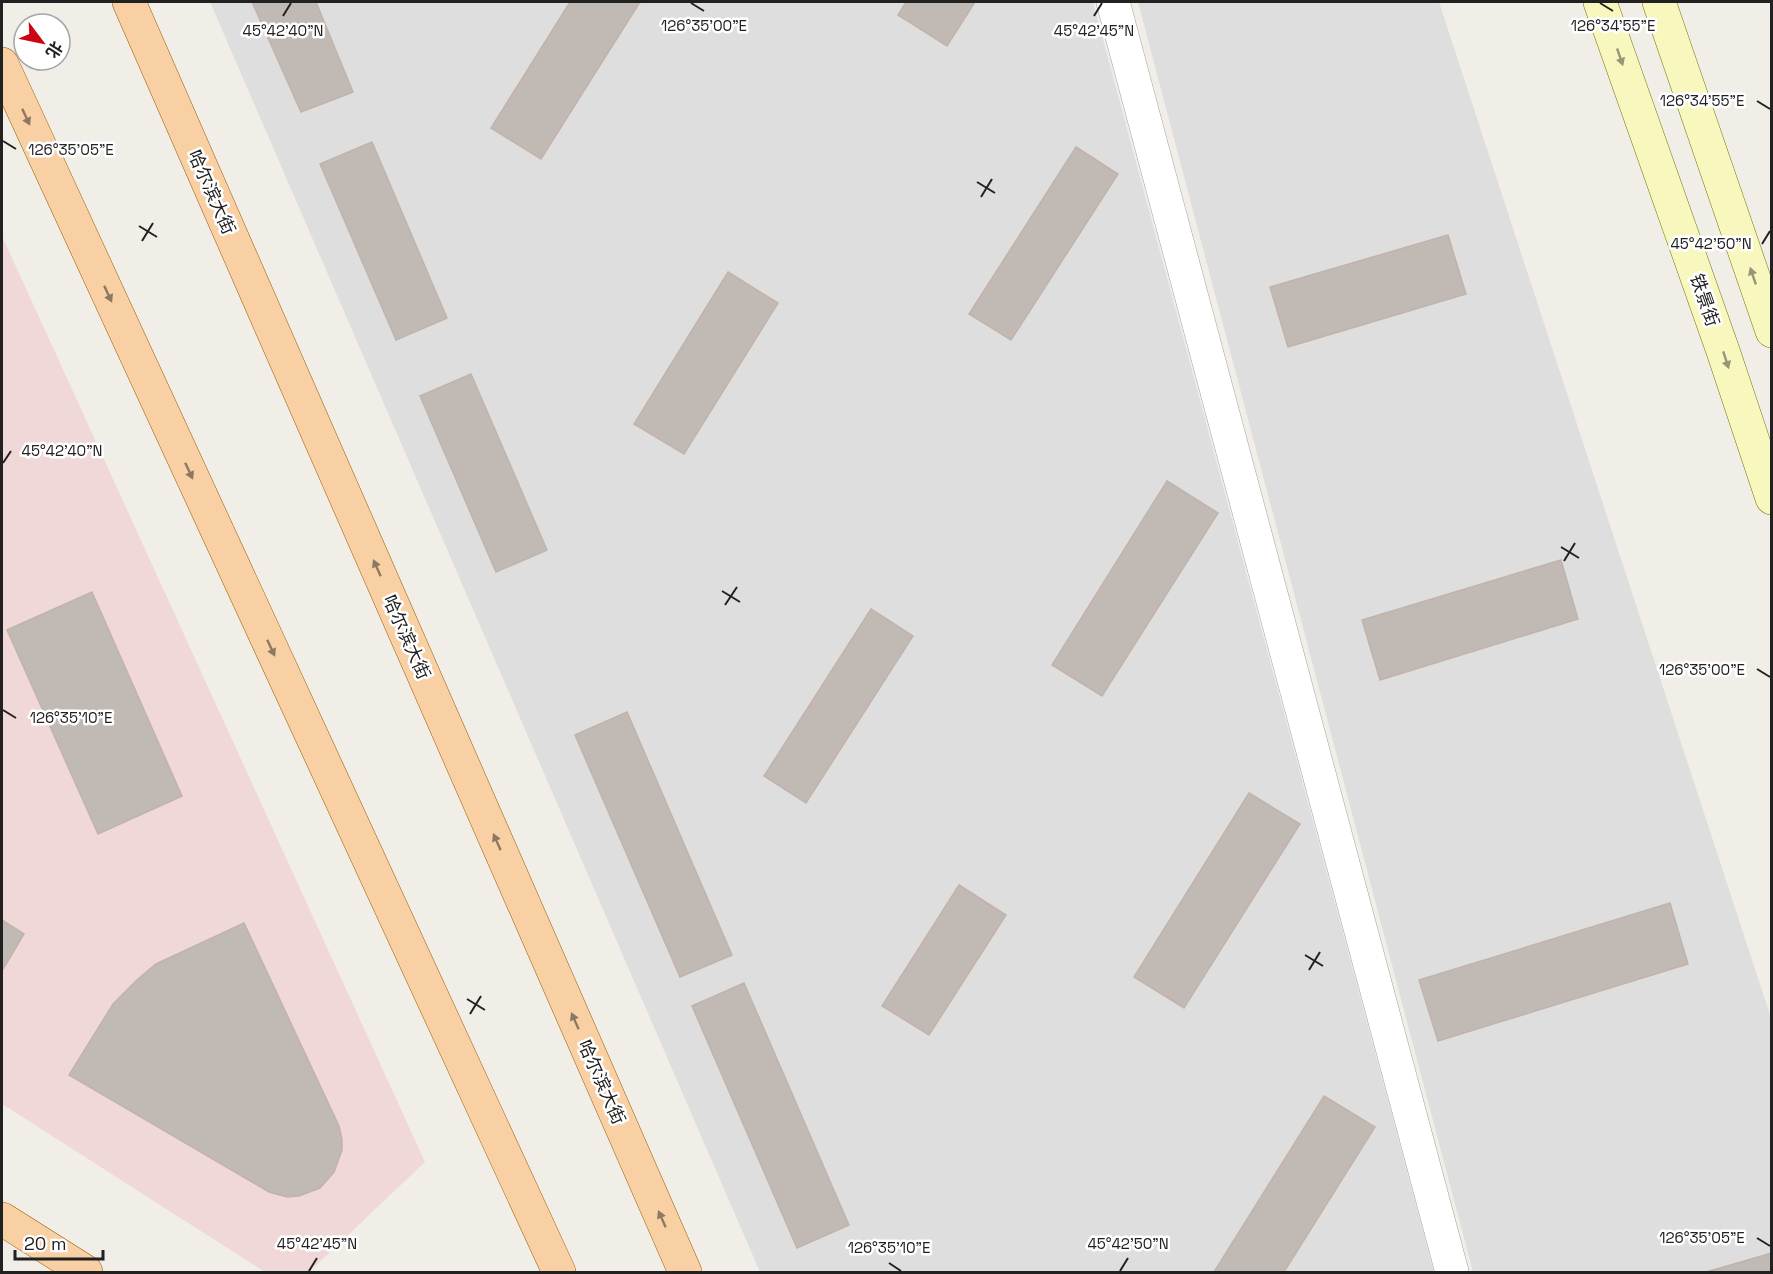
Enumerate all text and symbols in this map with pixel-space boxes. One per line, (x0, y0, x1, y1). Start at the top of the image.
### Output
north arrow (12, 12, 72, 72)
text: 126°35'00"E (661, 16, 747, 35)
text: 126°34'55"E (1571, 16, 1655, 35)
text: 45°42'40"N (243, 21, 323, 40)
text: 45°42'45"N (1054, 21, 1134, 40)
text: 北 (41, 37, 67, 62)
one-way arrow (1615, 48, 1625, 66)
text: 126°34'55"E (1660, 91, 1744, 110)
one-way arrow (21, 109, 31, 127)
text: 126°35'05"E (28, 140, 114, 159)
street label: 哈尔滨大街 (183, 146, 241, 238)
text: 45°42'50"N (1670, 234, 1752, 253)
one-way arrow (1747, 267, 1757, 285)
street label: 铁景街 (1685, 271, 1725, 329)
one-way arrow (103, 286, 112, 303)
one-way arrow (1722, 351, 1731, 369)
text: 45°42'40"N (22, 441, 102, 460)
one-way arrow (184, 463, 194, 481)
one-way arrow (372, 559, 381, 576)
street label: 哈尔滨大街 (378, 591, 436, 683)
one-way arrow (266, 640, 275, 657)
text: 126°35'00"E (1659, 660, 1745, 679)
text: 126°35'10"E (30, 708, 112, 727)
one-way arrow (492, 833, 502, 851)
one-way arrow (570, 1012, 579, 1030)
street label: 哈尔滨大街 (573, 1036, 631, 1128)
one-way arrow (657, 1210, 666, 1228)
scale bar (15, 1223, 104, 1261)
text: 126°35'05"E (1659, 1228, 1745, 1247)
text: 20 m (24, 1232, 67, 1255)
text: 45°42'45"N (277, 1234, 357, 1253)
text: 45°42'50"N (1087, 1234, 1169, 1253)
text: 126°35'10"E (848, 1238, 930, 1257)

